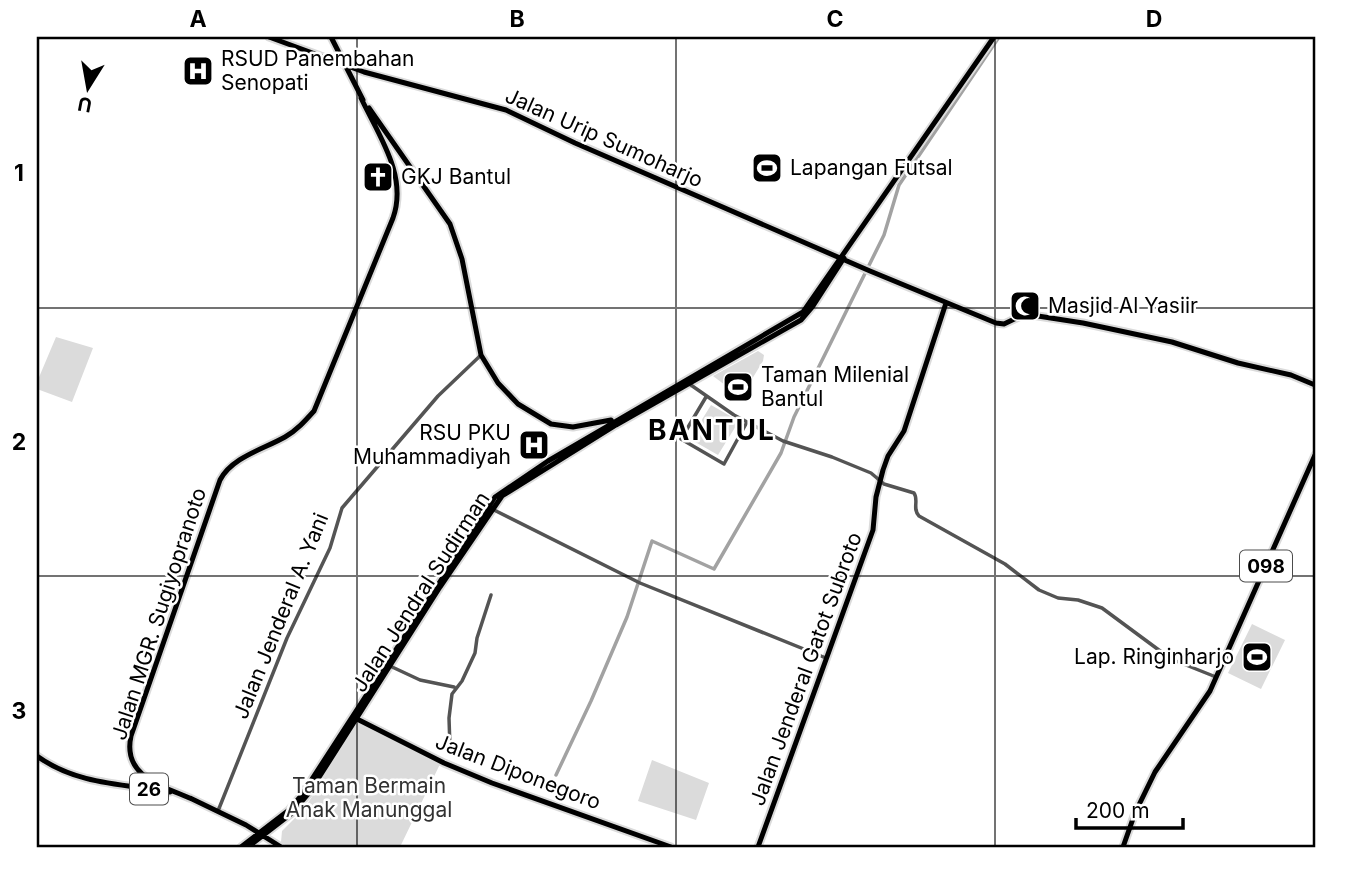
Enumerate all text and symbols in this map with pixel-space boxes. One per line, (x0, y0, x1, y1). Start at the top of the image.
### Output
text: A (189, 5, 207, 33)
text: B (509, 5, 525, 33)
text: C (826, 5, 844, 33)
text: D (1146, 5, 1162, 33)
place label: RSUD Panembahan Senopati (221, 46, 414, 95)
north arrow (52, 52, 122, 122)
hospital icon: RSUD Panembahan Senopati (181, 54, 215, 88)
street label: Jalan Urip Sumoharjo (502, 83, 707, 192)
text: U (76, 92, 94, 117)
sports icon: Lapangan Futsal (750, 151, 784, 185)
place label: Lapangan Futsal (790, 155, 953, 180)
text: 1 (14, 159, 24, 187)
church icon: GKJ Bantul (361, 160, 395, 194)
place label: GKJ Bantul (401, 164, 511, 189)
mosque icon: Masjid Al Yasiir (1008, 289, 1042, 323)
place label: Masjid Al Yasiir (1048, 293, 1198, 318)
place label: Taman Milenial Bantul (761, 362, 909, 411)
sports icon: Taman Milenial Bantul (721, 370, 755, 404)
district label: BANTUL (648, 413, 776, 447)
place label: RSU PKU Muhammadiyah (353, 420, 511, 469)
text: 2 (12, 428, 26, 456)
hospital icon: RSU PKU Muhammadiyah (517, 428, 551, 462)
street label: Jalan MGR. Sugiyopranoto (106, 485, 211, 743)
street label: Jalan Jendral Sudirman (346, 487, 495, 697)
street label: Jalan Jenderal A. Yani (228, 509, 333, 722)
street label: Jalan Jenderal Gatot Subroto (744, 529, 867, 809)
road number: 098 (1240, 551, 1292, 582)
sports icon: Lap. Ringinharjo (1240, 640, 1274, 674)
place label: Lap. Ringinharjo (1074, 644, 1234, 669)
text: 3 (12, 697, 26, 725)
street label: Jalan Diponegoro (432, 729, 604, 815)
park label: Taman Bermain Anak Manunggal (286, 773, 452, 822)
road number: 26 (130, 774, 168, 804)
scale bar (1076, 786, 1182, 830)
text: 200 m (1086, 798, 1150, 823)

